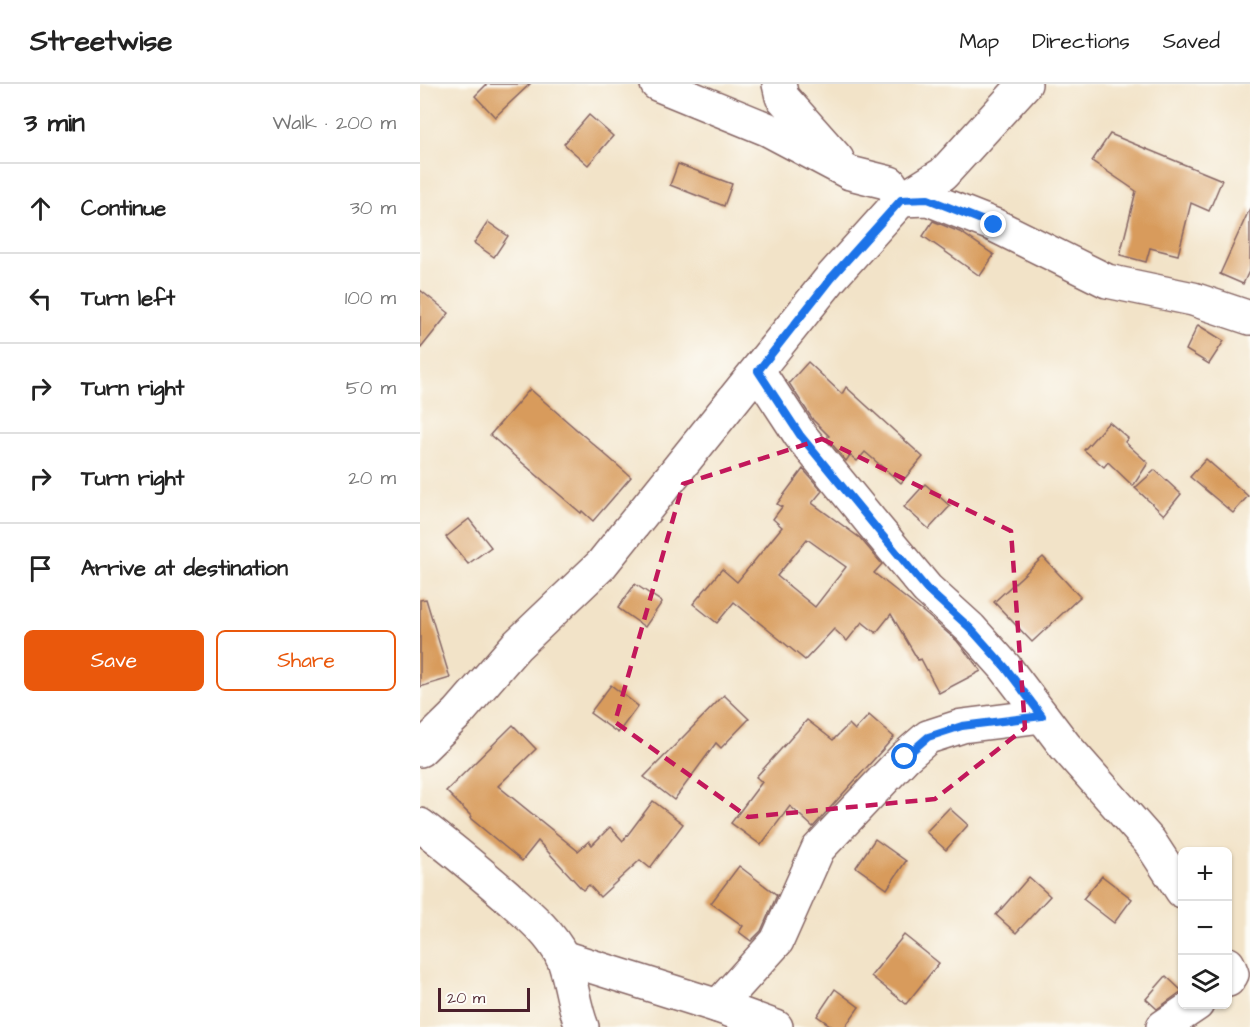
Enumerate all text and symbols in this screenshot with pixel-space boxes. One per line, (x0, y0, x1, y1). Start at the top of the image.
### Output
text: Streetwise (30, 22, 172, 61)
text: Map (959, 27, 999, 56)
text: Directions (1032, 27, 1130, 56)
text: Saved (1163, 27, 1220, 56)
text: 3 min (24, 105, 85, 141)
text: Walk · 200 m (273, 109, 396, 137)
icon: ahead (24, 192, 57, 225)
text: Continue (81, 193, 166, 224)
text: 30 m (350, 194, 396, 222)
route end (980, 211, 1006, 237)
icon: left (24, 282, 57, 315)
text: Turn left (81, 283, 175, 314)
text: 100 m (345, 284, 396, 312)
icon: right (24, 372, 57, 405)
text: Turn right (81, 373, 184, 404)
text: 50 m (346, 374, 396, 402)
icon: right (24, 462, 57, 495)
text: Turn right (81, 463, 184, 494)
text: 20 m (348, 464, 396, 492)
icon: arrive (24, 552, 57, 585)
text: Arrive at destination (81, 553, 288, 584)
button: Save (24, 630, 204, 691)
button: Share (216, 630, 396, 691)
route start (891, 743, 917, 769)
map controls (1178, 847, 1232, 1009)
button: + (1178, 847, 1232, 901)
button: − (1178, 901, 1232, 955)
button: layers (1178, 955, 1232, 1009)
scale bar (438, 985, 530, 1012)
text: 20 m (447, 987, 485, 1009)

